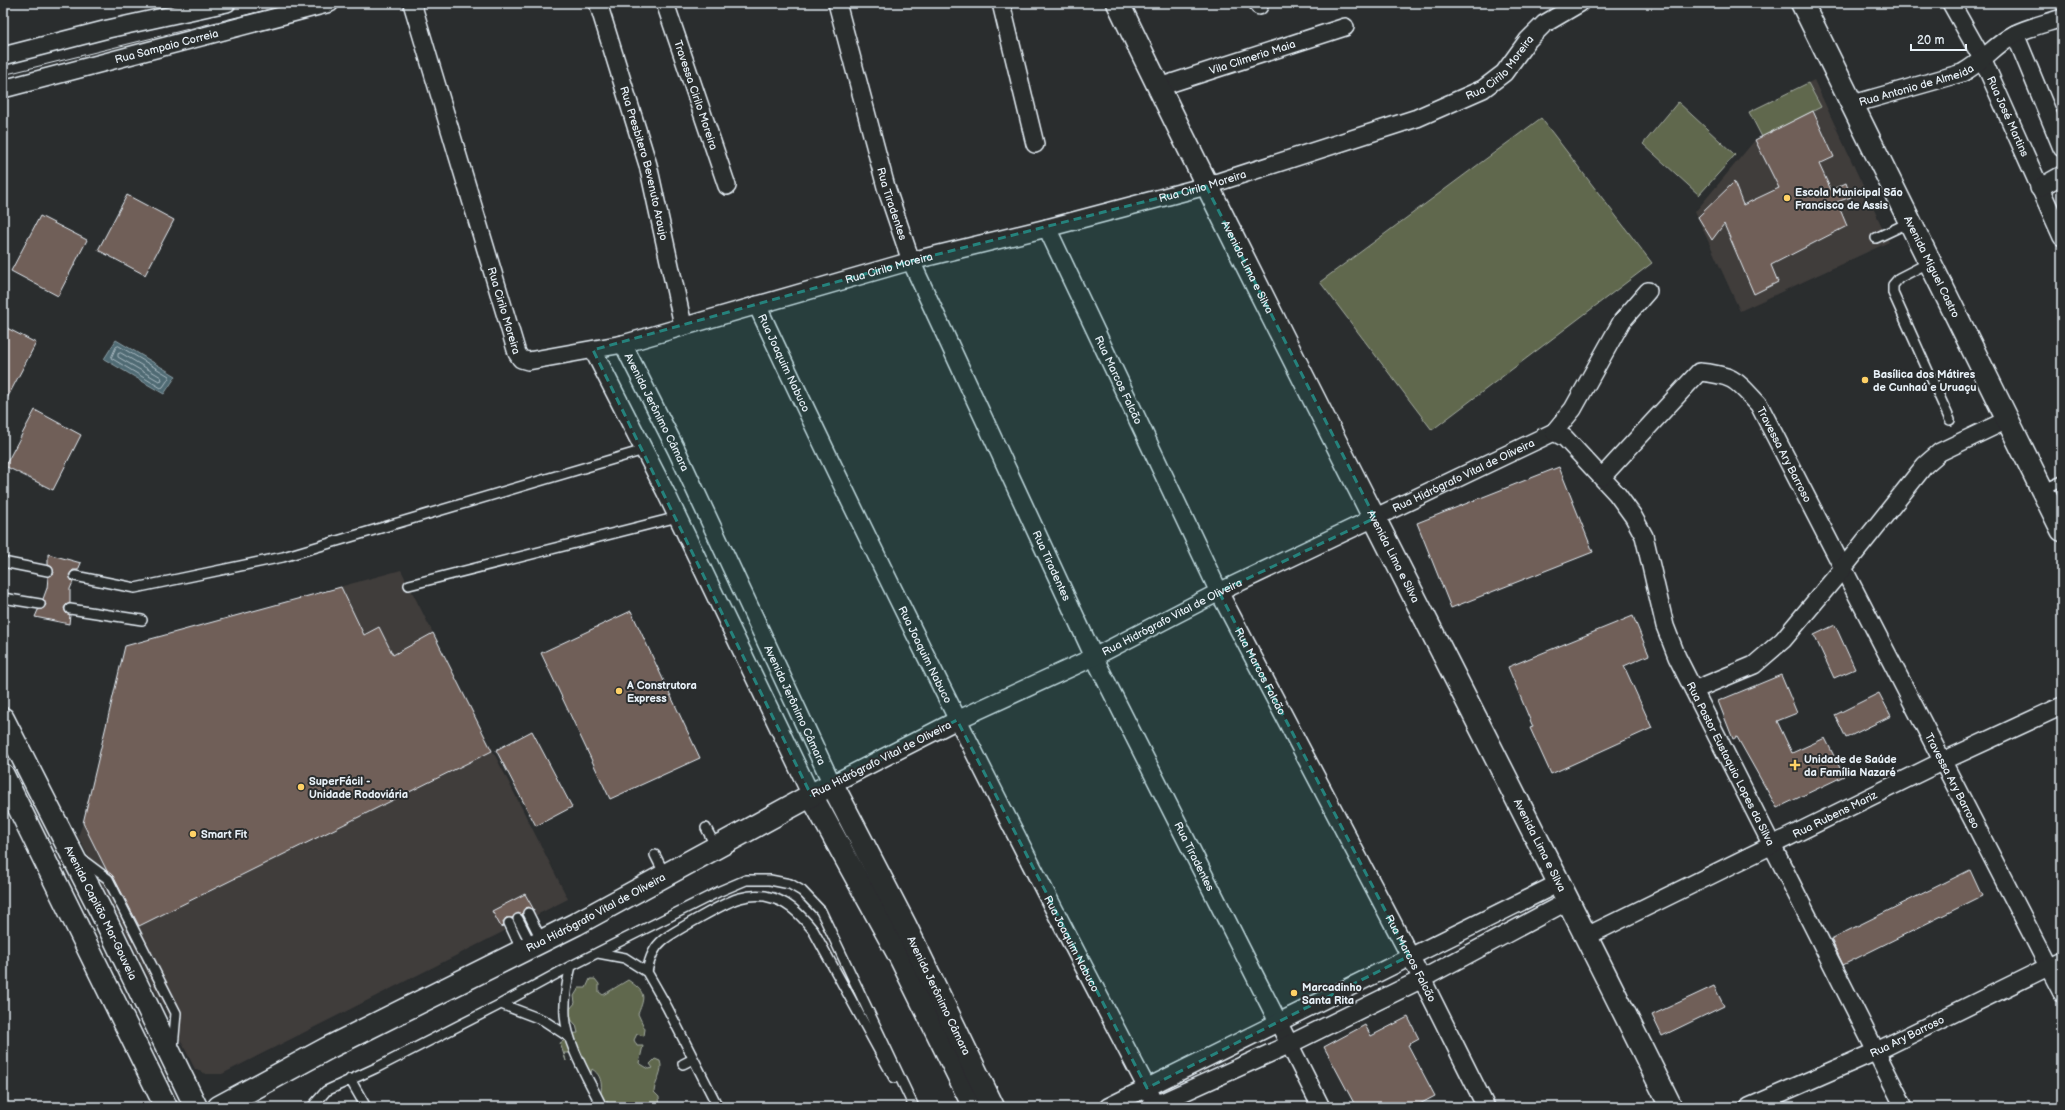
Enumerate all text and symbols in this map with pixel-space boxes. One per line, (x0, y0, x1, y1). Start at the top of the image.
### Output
scale bar (1911, 26, 1966, 52)
street label: Rua Sampaio Correia (113, 27, 220, 66)
street label: Rua Cirilo Moreira (1464, 32, 1536, 103)
text: 20 m (1917, 33, 1944, 48)
street label: Vila Climerio Maia (1208, 37, 1297, 77)
street label: Travessa Cirilo Moreira (671, 38, 720, 152)
street label: Rua Antonio de Almeida (1857, 62, 1976, 109)
street label: Rua José Martins (1984, 74, 2032, 159)
street label: Rua Presbitero Bevenuto Araujo (617, 85, 670, 242)
street label: Rua Tiradentes (874, 166, 910, 242)
street label: Rua Cirilo Moreira (1157, 168, 1248, 205)
place label: Escola Municipal São Francisco de Assis (1795, 186, 1903, 212)
marker: Escola Municipal São Francisco de Assis (1782, 193, 1792, 203)
street label: Avenida Miguel Castro (1901, 214, 1962, 320)
street label: Avenida Lima e Silva (1219, 218, 1276, 316)
street label: Rua Cirilo Moreira (844, 250, 934, 287)
street label: Rua Cirilo Moreira (485, 265, 523, 356)
street label: Rua Joaquim Nabuco (755, 312, 812, 414)
street label: Rua Marcos Falcão (1092, 334, 1145, 427)
street label: Avenida Jerônimo Câmara (622, 351, 691, 473)
place label: Basílica dos Mátires de Cunhaú e Uruaçu (1873, 368, 1976, 394)
marker: Basílica dos Mátires de Cunhaú e Uruaçu (1860, 375, 1870, 385)
street label: Travessa Ary Barroso (1754, 405, 1814, 505)
street label: Rua Hidrógrafo Vital de Oliveira (1390, 436, 1537, 515)
street label: Avenida Lima e Silva (1364, 508, 1422, 605)
street label: Rua Tiradentes (1029, 529, 1073, 603)
street label: Rua Hidrógrafo Vital de Oliveira (1100, 576, 1244, 659)
street label: Rua Joaquim Nabuco (895, 604, 954, 706)
street label: Rua Marcos Falcão (1232, 626, 1288, 717)
street label: Avenida Jerônimo Câmara (761, 643, 828, 767)
place label: A Construtora Express (626, 679, 697, 705)
street label: Rua Pastor Eustaquio Lopes da Silva (1684, 680, 1777, 848)
marker: A Construtora Express (614, 686, 624, 696)
street label: Rua Hidrógrafo Vital de Oliveira (809, 718, 953, 801)
street label: Travessa Ary Barroso (1922, 731, 1982, 831)
place label: Unidade de Saúde da Família Nazaré (1804, 753, 1897, 779)
marker: Unidade de Saúde da Família Nazaré (1789, 759, 1801, 771)
place label: SuperFácil - Unidade Rodoviária (309, 775, 408, 801)
marker: SuperFácil - Unidade Rodoviária (296, 782, 306, 792)
street label: Rua Rubens Mariz (1791, 788, 1880, 841)
street label: Avenida Lima e Silva (1511, 797, 1568, 894)
street label: Rua Tiradentes (1171, 820, 1217, 894)
place label: Smart Fit (201, 828, 248, 841)
marker: Smart Fit (188, 829, 198, 839)
street label: Avenida Capitão Mor-Gouveia (62, 843, 140, 982)
street label: Rua Hidrógrafo Vital de Oliveira (524, 870, 668, 955)
street label: Rua Joaquim Nabuco (1041, 893, 1102, 994)
street label: Rua Marcos Falcão (1382, 913, 1438, 1004)
street label: Avenida Jerônimo Câmara (904, 934, 973, 1057)
place label: Marcadinho Santa Rita (1302, 981, 1362, 1007)
marker: Marcadinho Santa Rita (1289, 988, 1299, 998)
street label: Rua Ary Barroso (1868, 1013, 1946, 1060)

